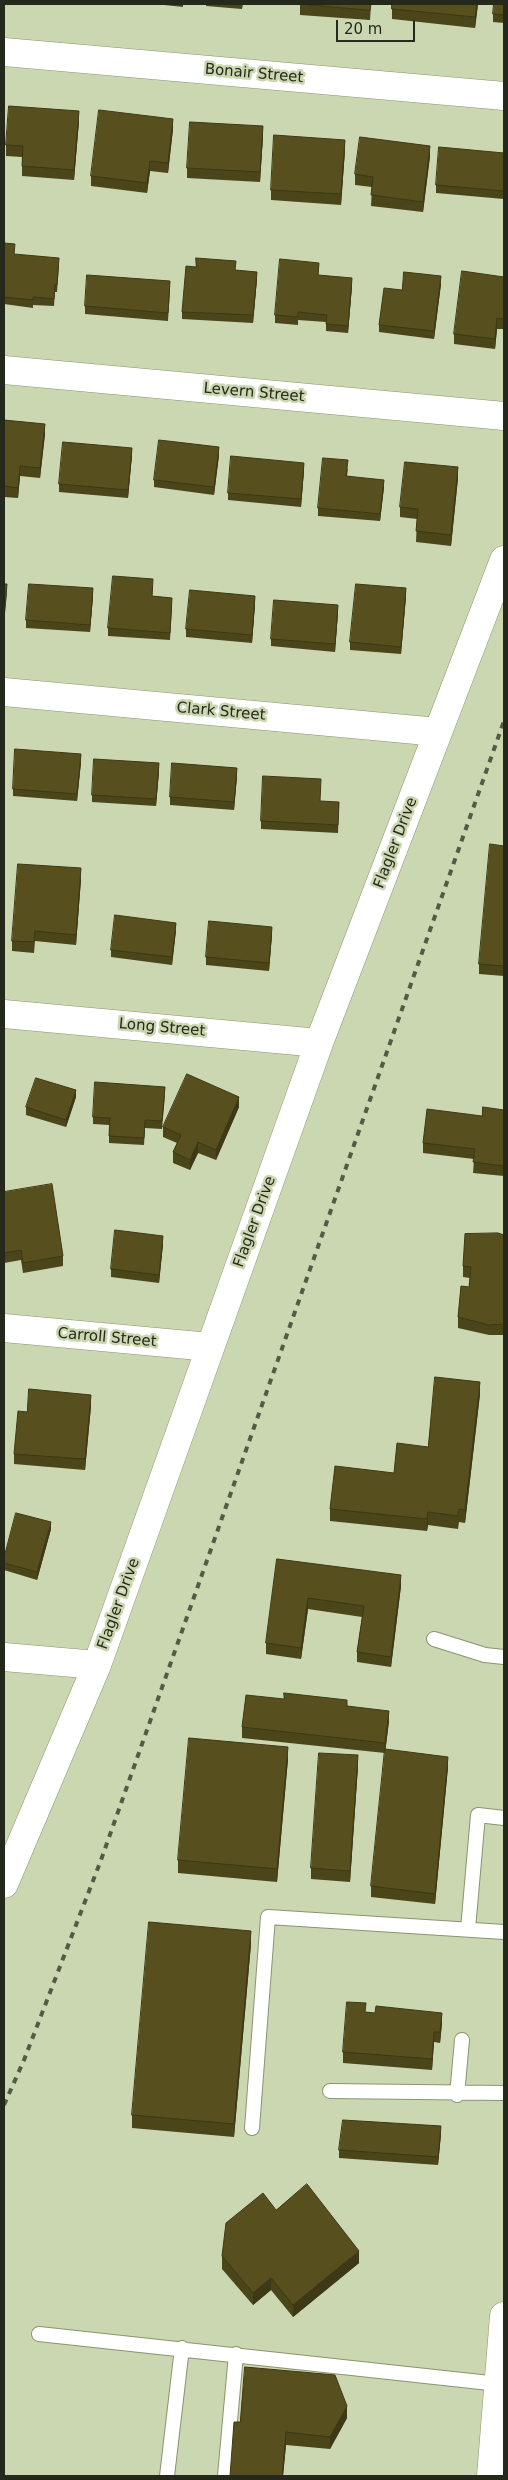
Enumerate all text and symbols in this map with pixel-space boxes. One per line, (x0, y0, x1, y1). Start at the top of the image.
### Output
scale bar (338, 10, 417, 42)
text: 20 m (344, 20, 382, 38)
street label: Bonair Street (204, 61, 304, 87)
street label: Levern Street (203, 380, 305, 406)
street label: Clark Street (176, 699, 266, 725)
street label: Flagler Drive (370, 795, 422, 891)
street label: Long Street (118, 1015, 206, 1041)
street label: Flagler Drive (230, 1174, 280, 1270)
street label: Carroll Street (57, 1325, 157, 1351)
street label: Flagler Drive (94, 1556, 144, 1652)

